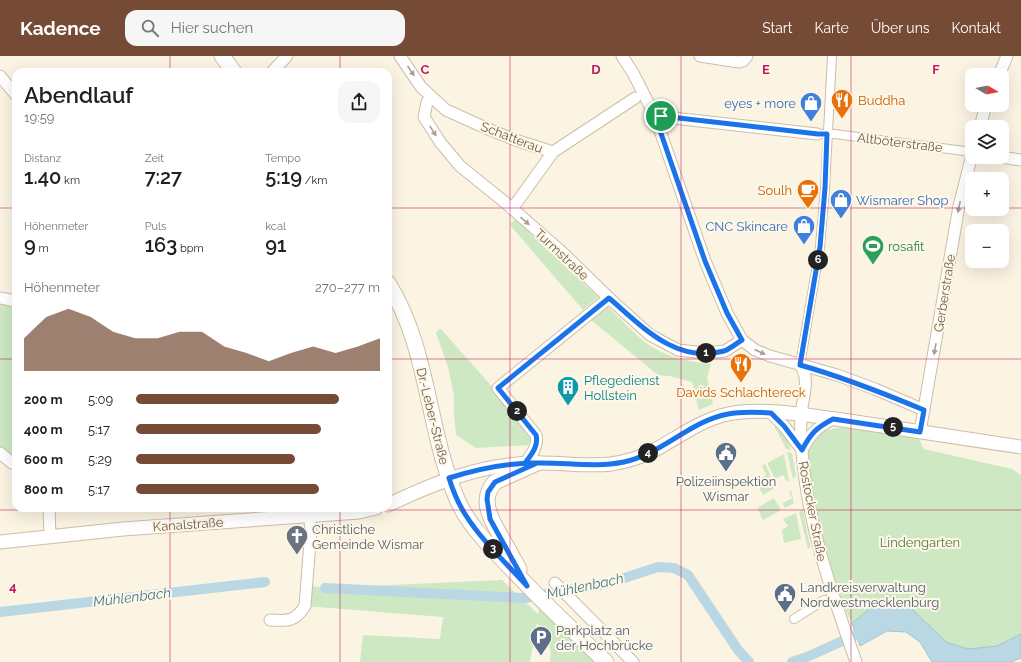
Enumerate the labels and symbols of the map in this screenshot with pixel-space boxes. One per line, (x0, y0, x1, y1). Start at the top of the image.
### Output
text: C (421, 62, 430, 77)
text: D (591, 62, 601, 77)
text: E (762, 62, 770, 77)
text: F (932, 62, 940, 77)
one-way arrow (407, 66, 415, 77)
north arrow (965, 68, 1009, 112)
restaurant icon: Buddha (829, 87, 855, 120)
shop icon: eyes + more (798, 90, 824, 123)
place label: Buddha (858, 93, 905, 108)
place label: eyes + more (724, 96, 796, 111)
pin (644, 99, 678, 133)
street label: Schatterau (479, 119, 545, 156)
one-way arrow (429, 125, 436, 137)
street label: Altböterstraße (856, 130, 944, 155)
cafe icon: Soulh (795, 177, 821, 210)
place label: Soulh (758, 183, 792, 198)
shop icon: Wismarer Shop (828, 187, 854, 220)
place label: Wismarer Shop (856, 193, 949, 208)
one-way arrow (955, 201, 961, 213)
shop icon: CNC Skincare (791, 213, 817, 246)
one-way arrow (521, 216, 530, 225)
place label: CNC Skincare (705, 219, 788, 234)
street label: Turmstraße (532, 226, 592, 283)
sports icon: rosafit (860, 233, 886, 266)
place label: rosafit (888, 239, 925, 254)
pin: 6 (808, 250, 828, 270)
street label: Gerberstraße (931, 253, 958, 333)
pin: 1 (696, 343, 716, 363)
one-way arrow (932, 343, 938, 355)
one-way arrow (755, 349, 766, 355)
restaurant icon: Davids Schlachtereck (728, 351, 754, 384)
street label: Dr.-Leber-Straße (413, 366, 452, 467)
place label: Pflegedienst Hollstein (584, 373, 660, 403)
building icon: Pflegedienst Hollstein (555, 374, 581, 407)
place label: Davids Schlachtereck (676, 385, 806, 400)
pin: 2 (507, 401, 527, 421)
pin: 5 (883, 417, 903, 437)
public building icon: Polizeiinspektion Wismar (713, 440, 739, 473)
pin: 4 (638, 443, 658, 463)
street label: Rostocker Straße (795, 460, 830, 563)
place label: Polizeiinspektion Wismar (676, 474, 776, 504)
street label: Kanalstraße (152, 515, 224, 534)
place label: Christliche Gemeinde Wismar (312, 522, 424, 552)
church icon: Christliche Gemeinde Wismar (284, 523, 310, 556)
park label: Lindengarten (880, 535, 960, 550)
pin: 3 (483, 539, 503, 559)
water label: Mühlenbach (545, 570, 625, 602)
text: 4 (9, 579, 17, 594)
place label: Landkreisverwaltung Nordwestmecklenburg (800, 580, 939, 610)
public building icon: Landkreisverwaltung Nordwestmecklenburg (772, 581, 798, 614)
water label: Mühlenbach (92, 584, 172, 610)
place label: Parkplatz an der Hochbrücke (556, 623, 653, 653)
parking icon: Parkplatz an der Hochbrücke (528, 624, 554, 657)

